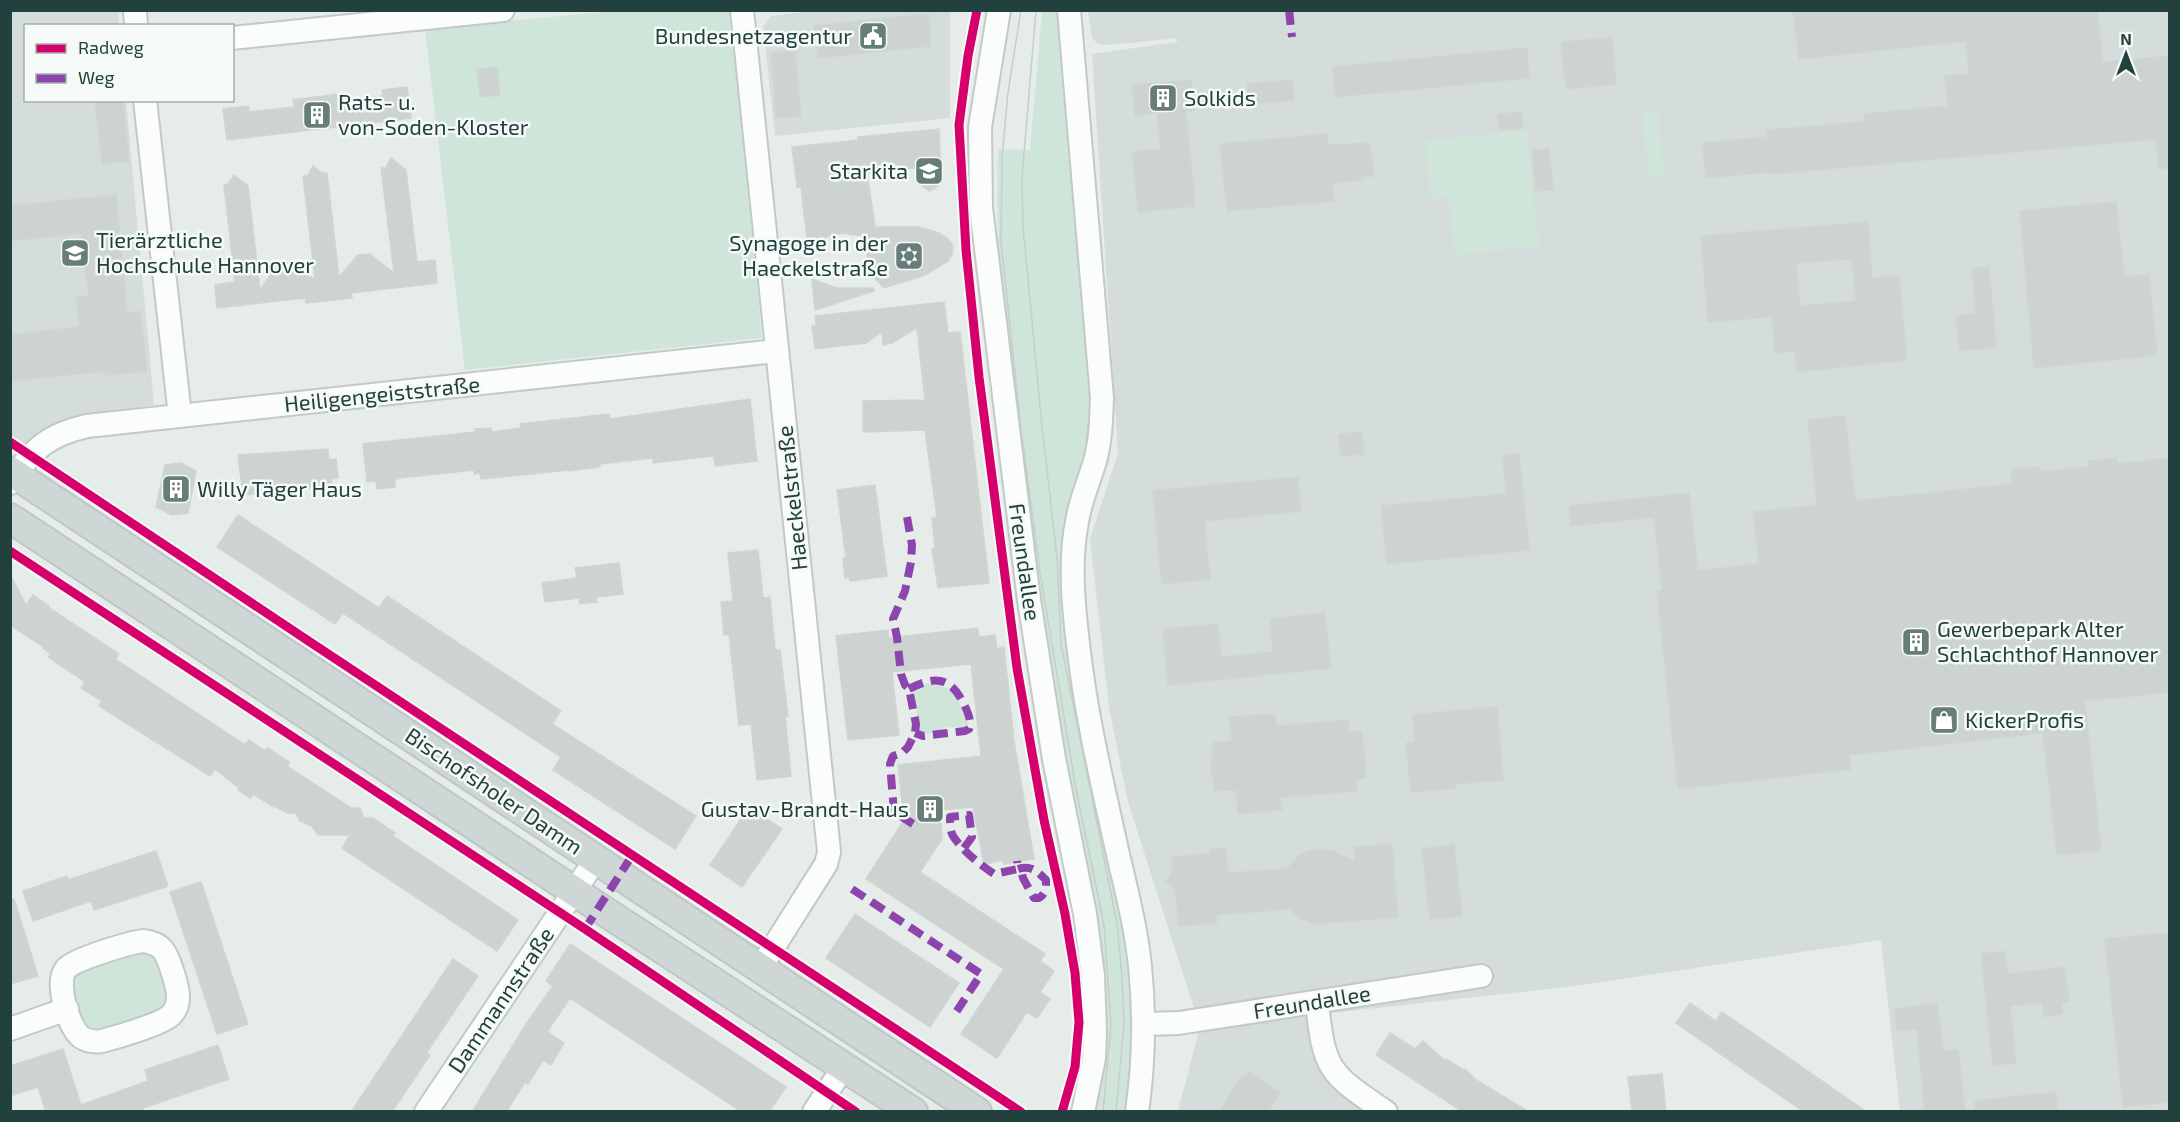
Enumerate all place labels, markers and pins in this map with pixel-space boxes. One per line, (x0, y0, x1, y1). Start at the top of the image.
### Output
public building icon: Bundesnetzagentur (857, 20, 889, 52)
place label: Bundesnetzagentur (655, 22, 852, 48)
building icon: Solkids (1147, 82, 1179, 114)
place label: Solkids (1184, 84, 1256, 110)
place label: Rats- u. von-Soden-Kloster (338, 88, 529, 139)
building icon: Rats- u. von-Soden-Kloster (301, 99, 333, 131)
school or university icon: Starkita (913, 155, 945, 187)
place label: Starkita (829, 157, 908, 183)
place label: Tierärztliche Hochschule Hannover (96, 226, 314, 277)
place label: Synagoge in der Haeckelstraße (729, 229, 888, 280)
school or university icon: Tierärztliche Hochschule Hannover (59, 237, 91, 269)
synagogue icon: Synagoge in der Haeckelstraße (893, 240, 925, 272)
building icon: Willy Täger Haus (160, 473, 192, 505)
place label: Willy Täger Haus (197, 475, 362, 501)
place label: Gewerbepark Alter Schlachthof Hannover (1937, 615, 2159, 666)
building icon: Gewerbepark Alter Schlachthof Hannover (1900, 626, 1932, 658)
shop icon: KickerProfis (1928, 704, 1960, 736)
place label: KickerProfis (1965, 706, 2084, 732)
building icon: Gustav-Brandt-Haus (914, 793, 946, 825)
place label: Gustav-Brandt-Haus (701, 795, 909, 821)

